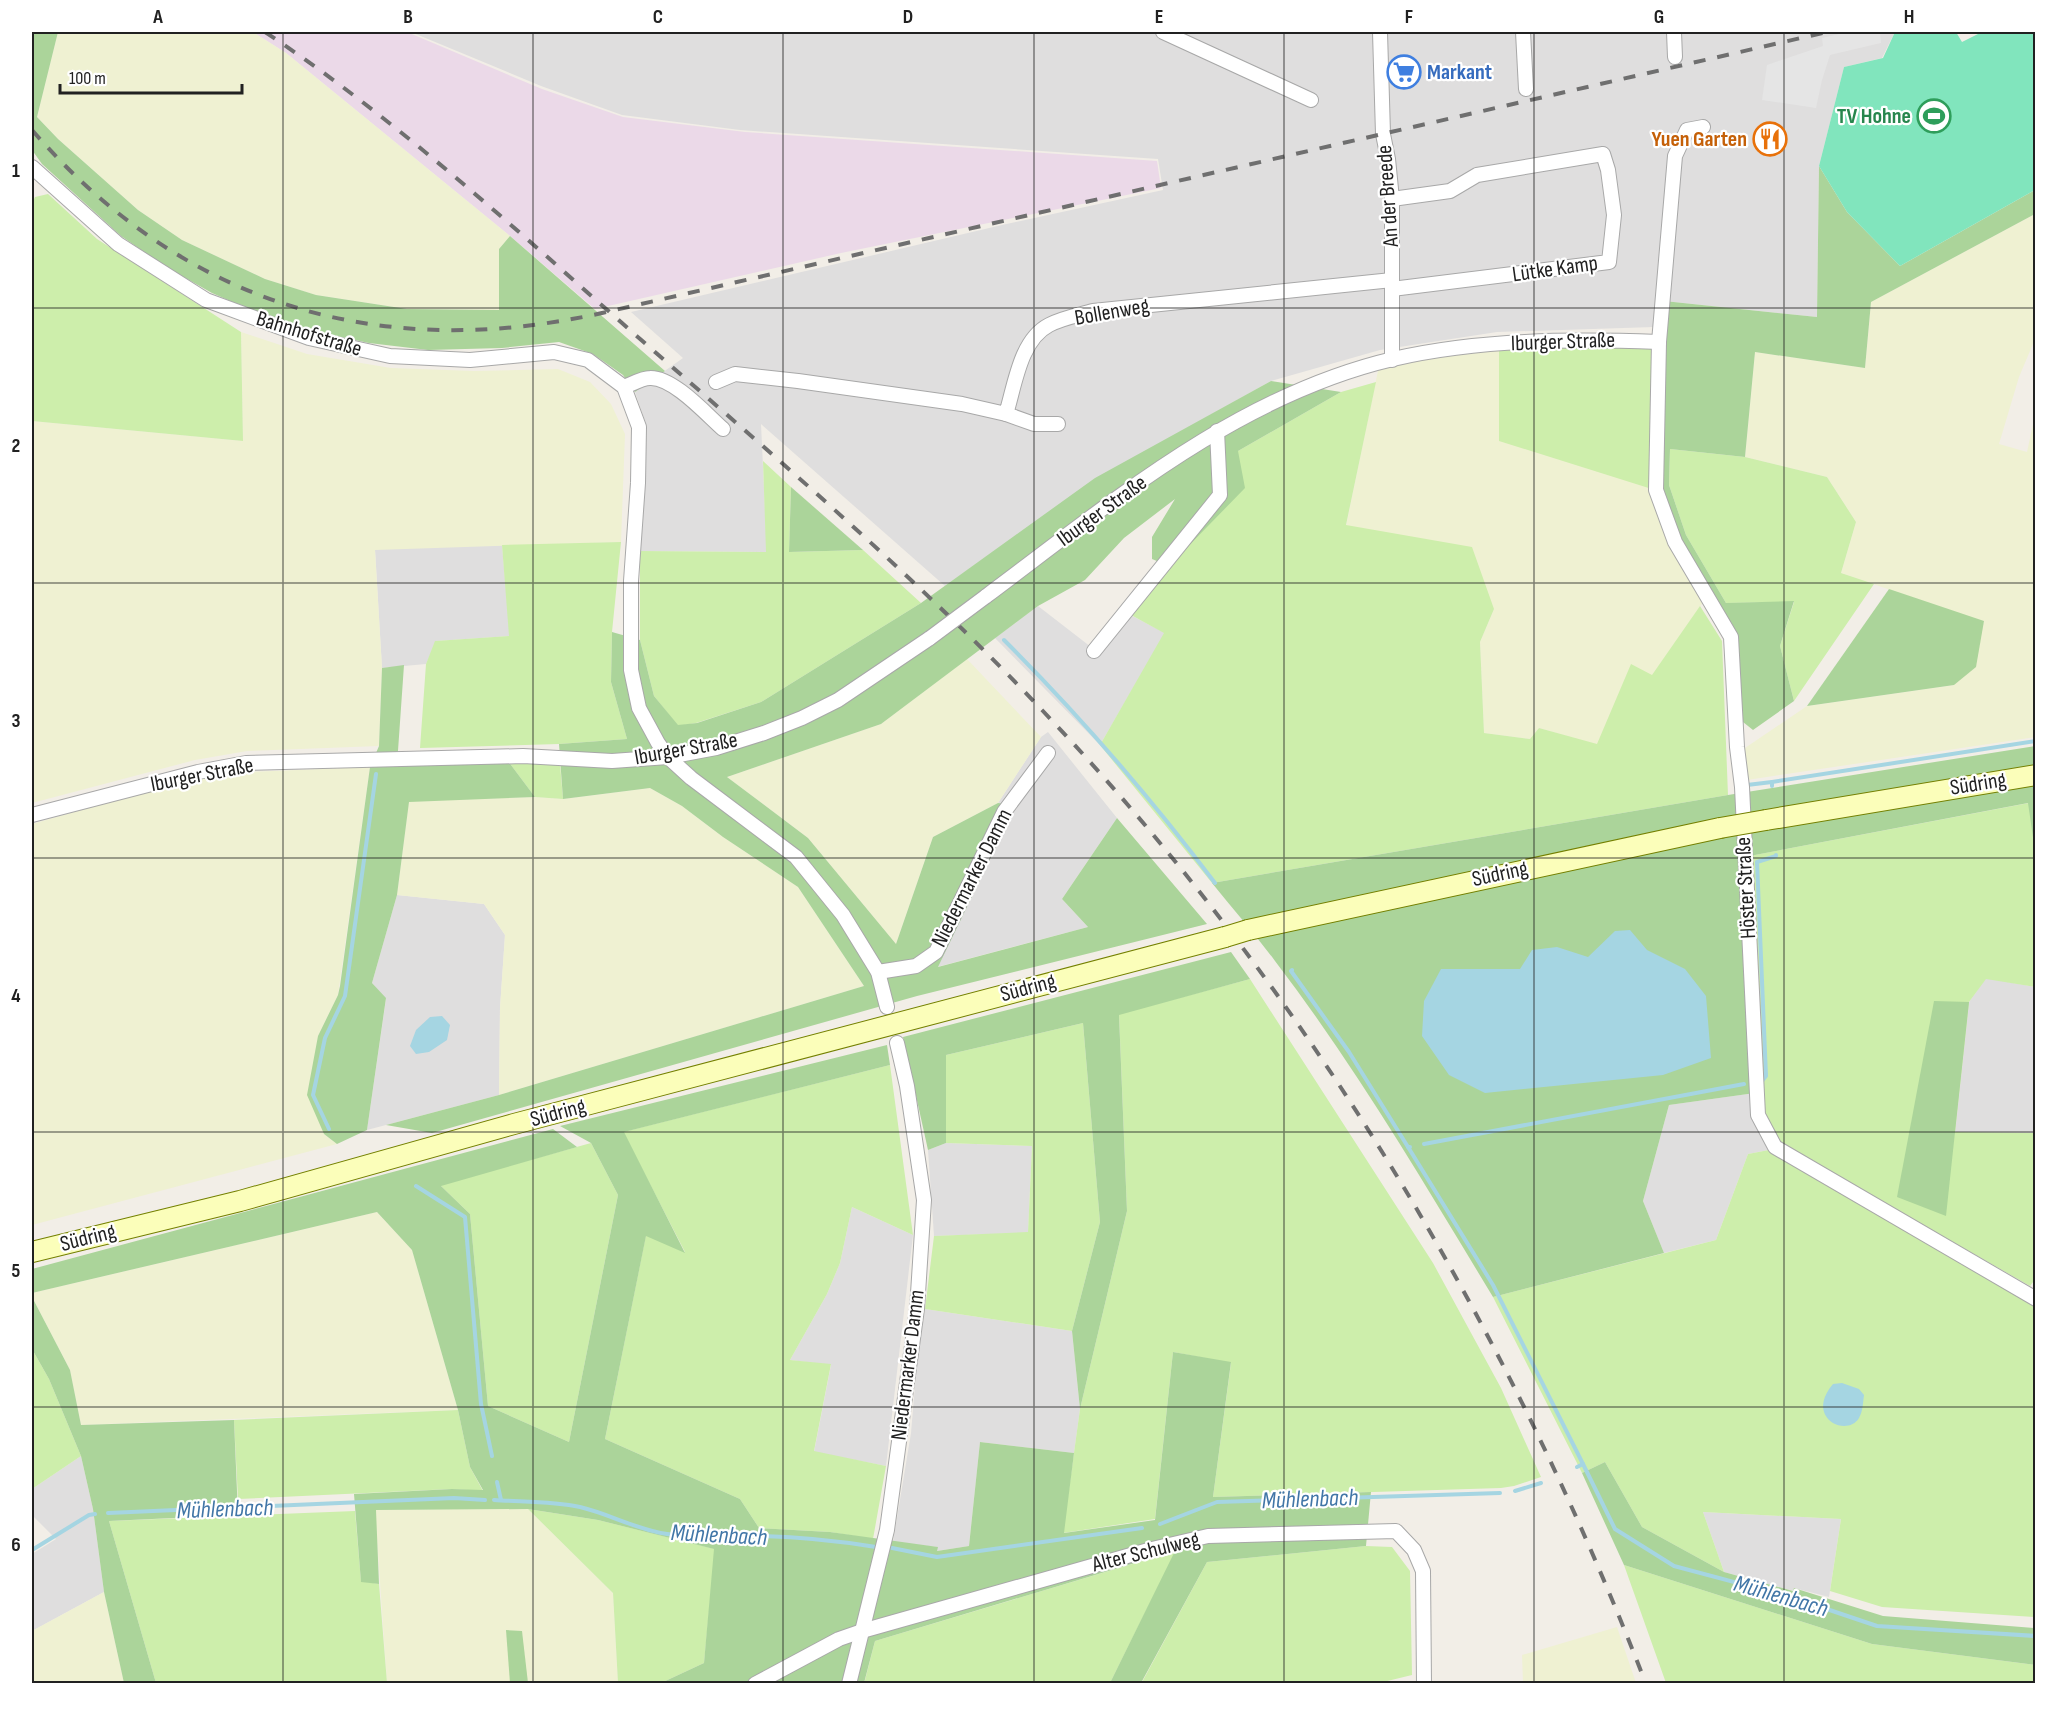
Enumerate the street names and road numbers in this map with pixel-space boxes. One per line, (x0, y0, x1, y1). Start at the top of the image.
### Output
street label: An der Breede (1371, 144, 1405, 249)
street label: Lütke Kamp (1511, 250, 1599, 288)
street label: Bollenweg (1073, 292, 1152, 332)
street label: Bahnhofstraße (253, 305, 365, 363)
street label: Iburger Straße (1510, 327, 1616, 357)
street label: Iburger Straße (1052, 469, 1152, 553)
street label: Iburger Straße (632, 727, 740, 771)
street label: Iburger Straße (148, 752, 256, 798)
street label: Südring (1948, 766, 2008, 802)
street label: Niedermarker Damm (926, 804, 1018, 952)
street label: Höster Straße (1730, 836, 1762, 940)
street label: Südring (1470, 855, 1531, 893)
street label: Südring (997, 968, 1059, 1008)
street label: Südring (527, 1093, 589, 1133)
street label: Südring (57, 1218, 119, 1258)
street label: Niedermarker Damm (885, 1288, 931, 1442)
street label: Alter Schulweg (1089, 1526, 1203, 1579)

